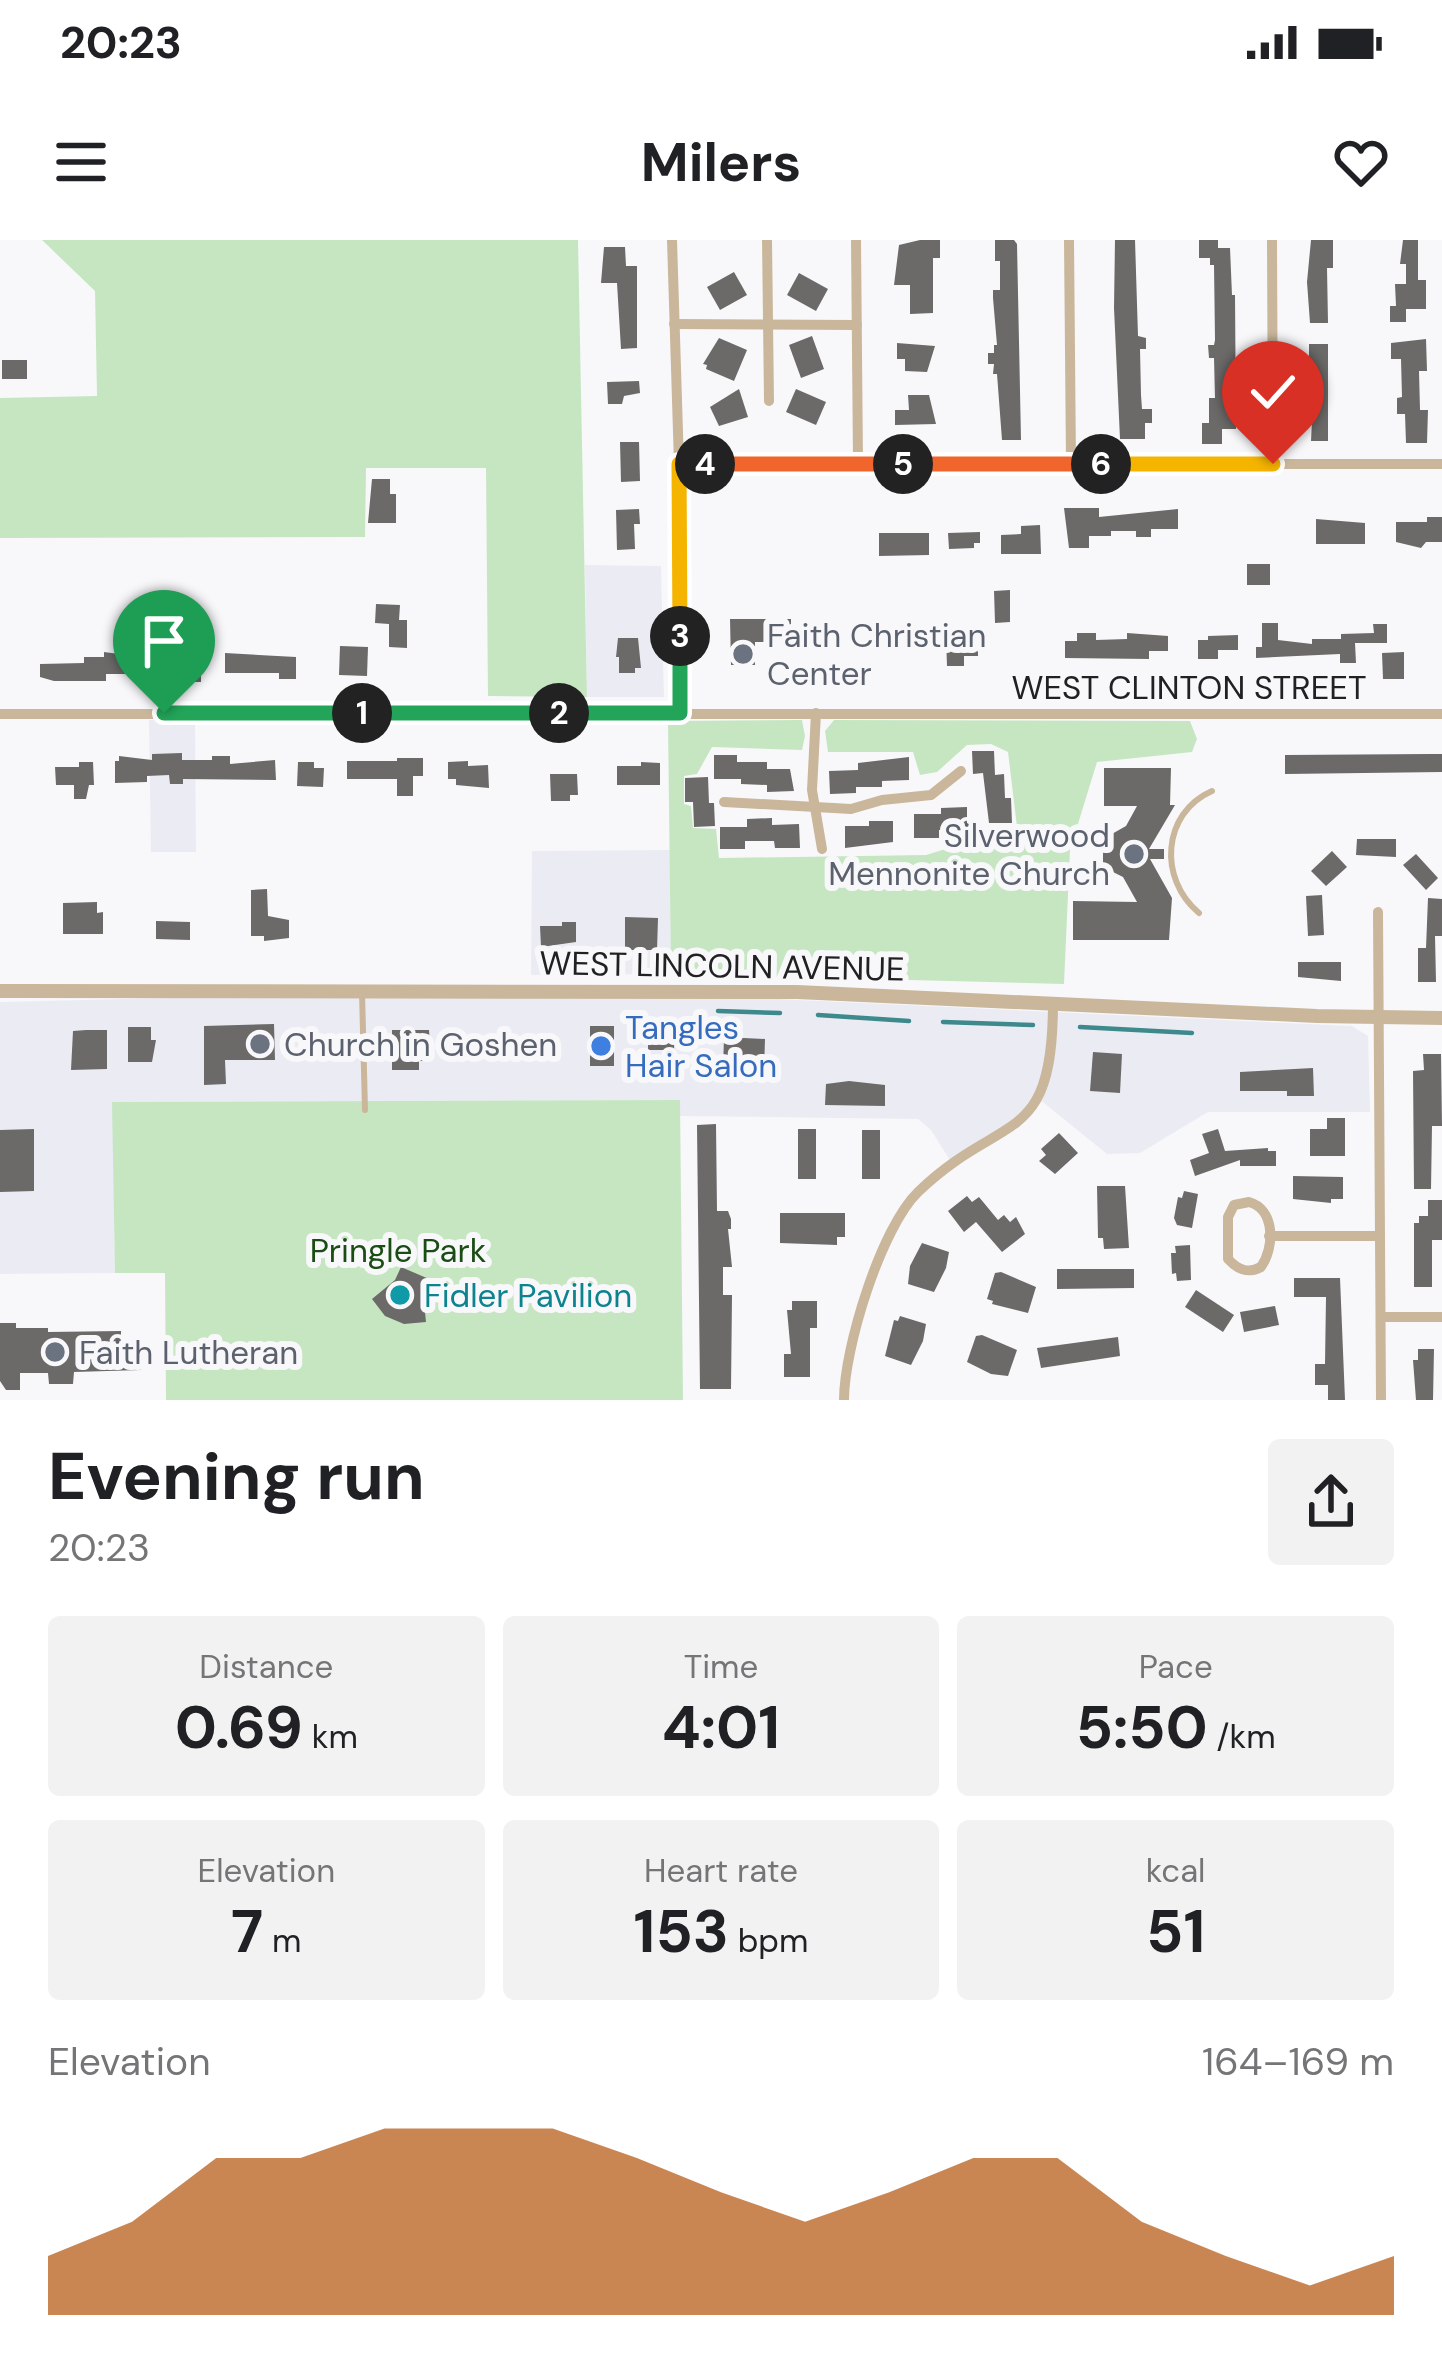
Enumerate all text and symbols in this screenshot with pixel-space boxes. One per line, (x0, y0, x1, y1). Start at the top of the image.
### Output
text: 20:23 (60, 13, 182, 72)
text: Milers (641, 127, 801, 198)
icon: menu (48, 129, 114, 195)
icon: heart (1328, 129, 1394, 195)
pin (1222, 341, 1324, 464)
icon: check (1240, 359, 1306, 425)
pin: 4 (675, 434, 735, 494)
pin: 5 (873, 434, 933, 494)
pin: 6 (1071, 434, 1131, 494)
text: 4 (694, 442, 716, 485)
text: 5 (893, 442, 913, 485)
text: 6 (1091, 442, 1111, 485)
pin (113, 590, 215, 713)
pin: 3 (650, 606, 710, 666)
icon: arrive (131, 608, 197, 674)
text: 3 (670, 614, 690, 657)
place label: Faith Christian Center (767, 614, 986, 695)
marker: Faith Christian Center (730, 641, 756, 667)
street label: WEST CLINTON STREET (1012, 666, 1366, 709)
pin: 1 (332, 683, 392, 743)
pin: 2 (529, 683, 589, 743)
text: 1 (356, 691, 368, 734)
text: 2 (549, 691, 569, 734)
place label: Silverwood Mennonite Church (828, 814, 1110, 895)
marker: Silverwood Mennonite Church (1121, 841, 1147, 867)
street label: WEST LINCOLN AVENUE (539, 941, 905, 991)
place label: Tangles Hair Salon (625, 1006, 777, 1087)
place label: Church in Goshen (284, 1023, 557, 1066)
marker: Church in Goshen (247, 1031, 273, 1057)
marker: Tangles Hair Salon (588, 1033, 614, 1059)
park label: Pringle Park (310, 1229, 487, 1272)
place label: Fidler Pavilion (424, 1274, 632, 1317)
marker: Fidler Pavilion (387, 1282, 413, 1308)
place label: Faith Lutheran (79, 1331, 298, 1374)
marker: Faith Lutheran (42, 1339, 68, 1365)
text: Evening run (48, 1434, 425, 1519)
button: share (1268, 1439, 1394, 1565)
text: 20:23 (48, 1522, 150, 1573)
text: Distance (199, 1645, 333, 1688)
text: Time (684, 1645, 758, 1688)
text: Pace (1139, 1645, 1213, 1688)
text: 0.69 (175, 1688, 303, 1767)
text: 4:01 (662, 1688, 780, 1767)
text: 5:50 (1076, 1688, 1208, 1767)
text: km (303, 1715, 358, 1758)
text: /km (1208, 1715, 1276, 1758)
text: Elevation (198, 1849, 335, 1892)
text: Heart rate (644, 1849, 798, 1892)
text: kcal (1146, 1849, 1205, 1892)
text: 7 (231, 1892, 263, 1971)
text: 153 (634, 1892, 729, 1971)
text: 51 (1146, 1892, 1205, 1971)
text: m (263, 1919, 302, 1962)
text: bpm (729, 1919, 808, 1962)
text: Elevation (48, 2036, 211, 2087)
text: 164–169 m (1202, 2036, 1394, 2087)

